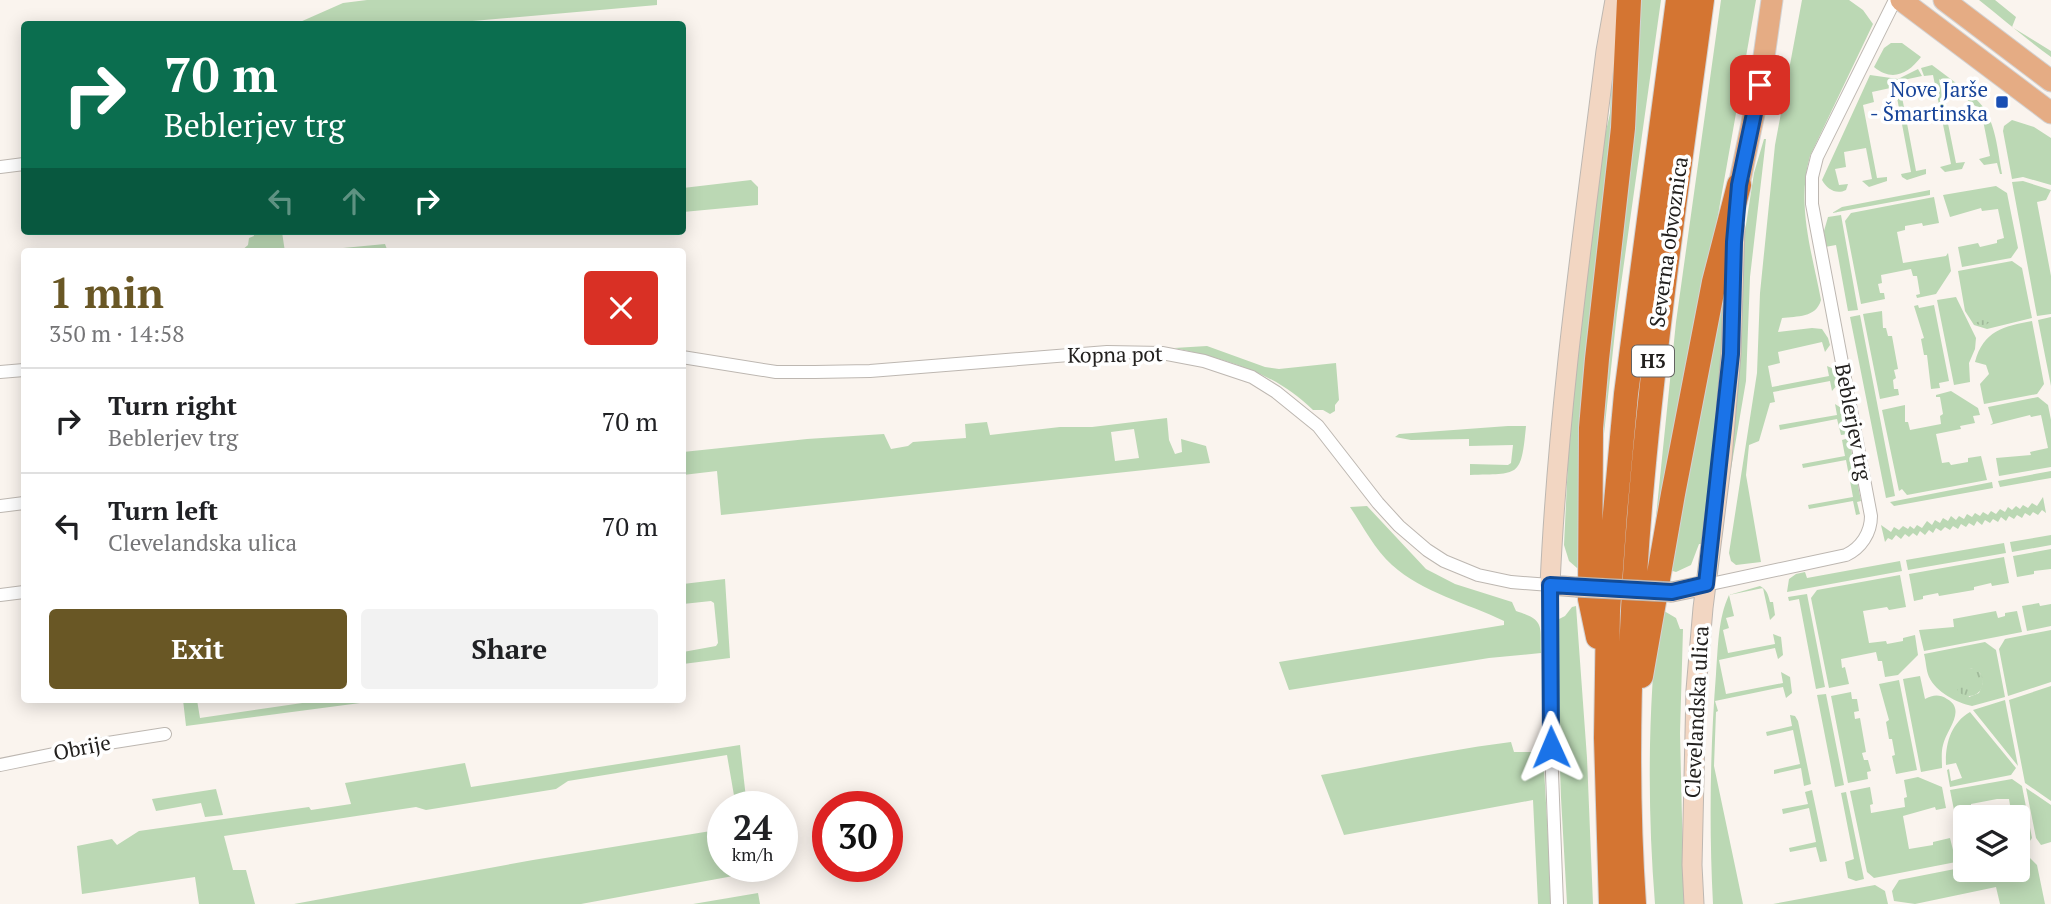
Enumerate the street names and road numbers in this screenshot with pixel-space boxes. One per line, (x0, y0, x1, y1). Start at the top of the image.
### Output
street label: Severna obvoznica (1642, 154, 1694, 329)
street label: Kopna pot (1067, 339, 1163, 369)
road number: H3 (1632, 346, 1674, 376)
street label: Beblerjev trg (1829, 361, 1879, 484)
street label: Clevelandska ulica (1678, 625, 1715, 799)
street label: Obrije (51, 728, 113, 766)

